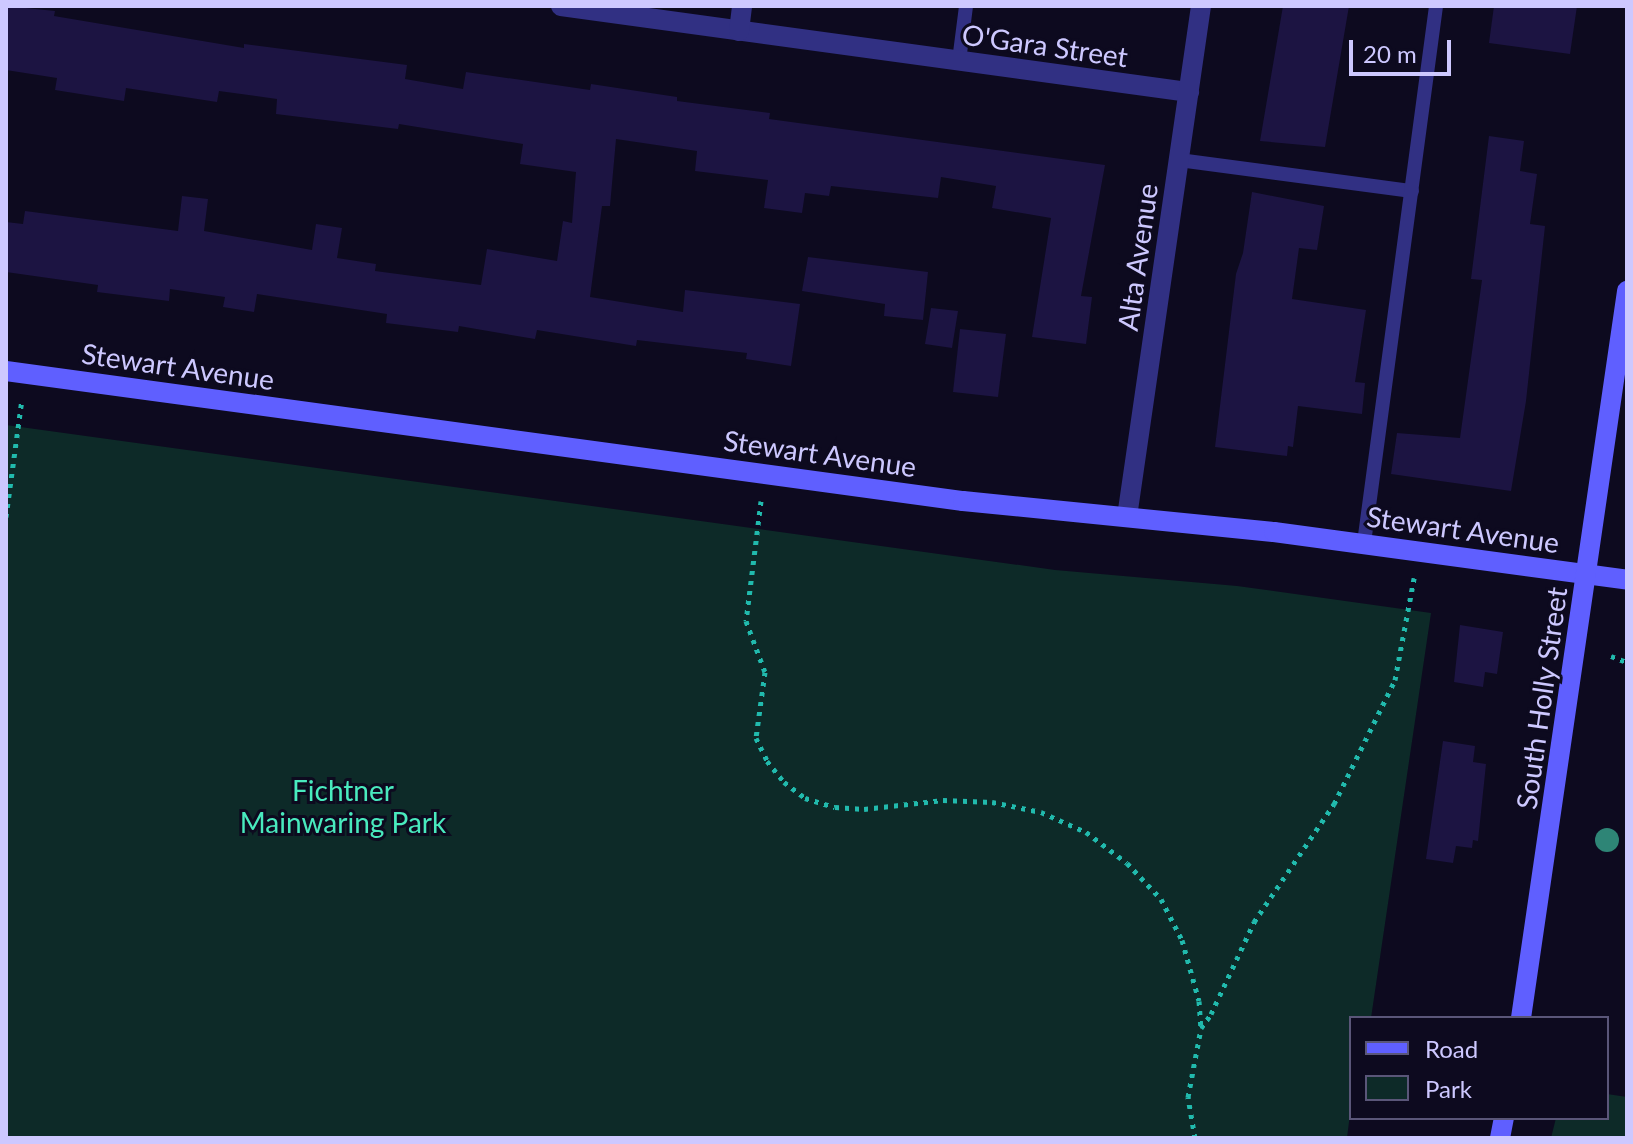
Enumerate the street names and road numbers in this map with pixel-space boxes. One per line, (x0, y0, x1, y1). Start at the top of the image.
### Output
street label: O'Gara Street (960, 17, 1130, 73)
street label: Alta Avenue (1110, 181, 1164, 333)
street label: Stewart Avenue (79, 336, 277, 396)
street label: Stewart Avenue (721, 423, 919, 483)
street label: Stewart Avenue (1364, 499, 1562, 559)
street label: South Holly Street (1509, 584, 1573, 812)

